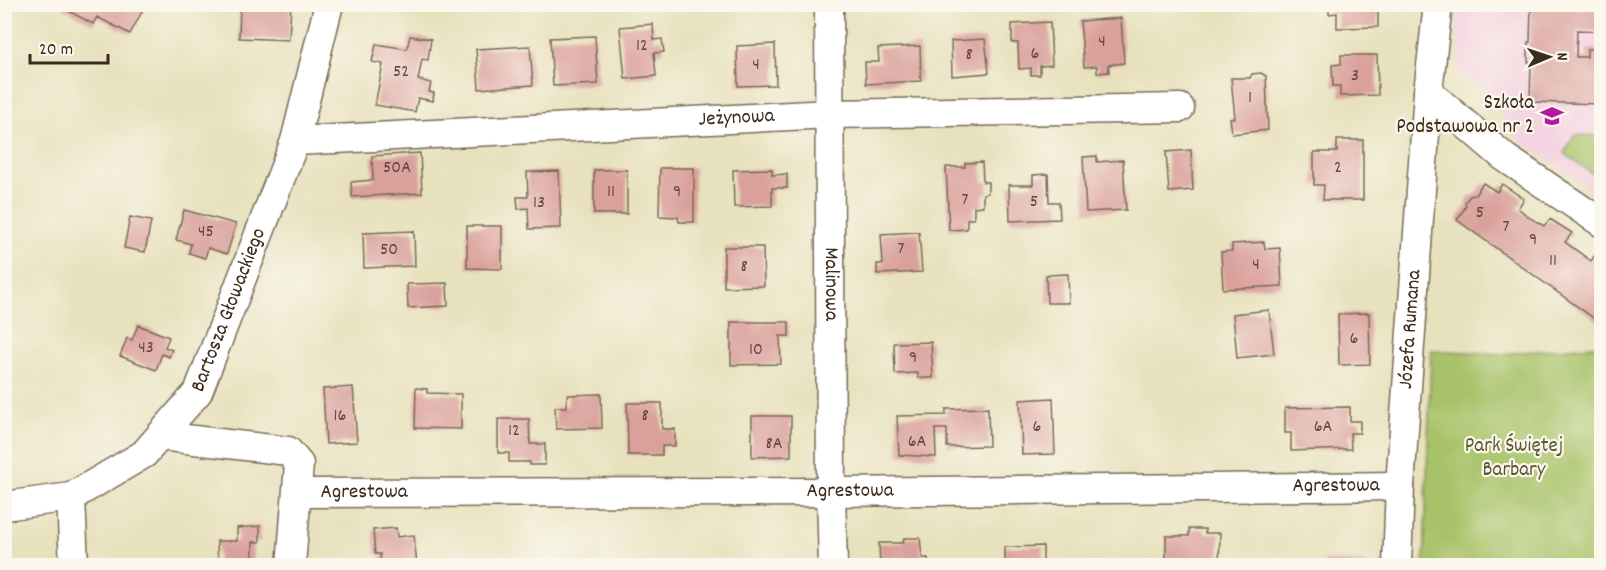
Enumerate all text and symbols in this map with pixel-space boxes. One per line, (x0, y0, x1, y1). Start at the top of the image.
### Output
scale bar (30, 27, 108, 65)
north arrow (1519, 27, 1579, 87)
house number: 4 (1098, 30, 1106, 55)
house number: 12 (636, 34, 648, 59)
text: 20 m (39, 38, 73, 63)
house number: 6 (1031, 42, 1039, 67)
house number: 8 (965, 43, 973, 68)
text: N (1550, 52, 1573, 61)
house number: 4 (752, 53, 760, 78)
house number: 52 (393, 60, 409, 85)
house number: 3 (1351, 64, 1359, 89)
house number: 1 (1248, 86, 1252, 111)
place label: Szkoła Podstawowa nr 2 (1396, 89, 1535, 143)
street label: Jeżynowa (698, 102, 776, 136)
school or university icon: Szkoła Podstawowa nr 2 (1539, 103, 1565, 129)
house number: 50A (383, 156, 411, 181)
house number: 2 (1334, 156, 1342, 181)
house number: 11 (607, 180, 615, 205)
house number: 9 (673, 180, 681, 205)
house number: 7 (962, 188, 969, 213)
house number: 5 (1030, 190, 1038, 215)
house number: 13 (533, 191, 545, 216)
house number: 5 (1476, 201, 1484, 226)
house number: 7 (1503, 215, 1510, 240)
house number: 45 (198, 220, 214, 245)
street label: Bartosza Głowackiego (184, 224, 275, 397)
house number: 9 (1529, 228, 1537, 253)
house number: 7 (898, 237, 905, 262)
house number: 50 (380, 238, 398, 263)
street label: Malinowa (815, 247, 845, 322)
house number: 11 (1549, 249, 1557, 274)
house number: 4 (1252, 253, 1260, 278)
house number: 8 (740, 255, 748, 280)
street label: Józefa Rumana (1392, 268, 1430, 390)
house number: 6 (1350, 327, 1358, 352)
house number: 43 (138, 336, 154, 361)
house number: 10 (749, 338, 763, 363)
house number: 9 (909, 346, 917, 371)
house number: 16 (334, 404, 346, 429)
house number: 8 (641, 404, 649, 429)
house number: 6 (1033, 415, 1041, 440)
house number: 6A (1314, 415, 1332, 440)
house number: 12 (508, 419, 520, 444)
house number: 6A (908, 430, 926, 455)
house number: 8A (765, 432, 783, 457)
park label: Park Świętej Barbary (1465, 432, 1563, 486)
street label: Agrestowa (1292, 471, 1381, 502)
street label: Agrestowa (806, 476, 895, 507)
street label: Agrestowa (320, 478, 409, 508)

